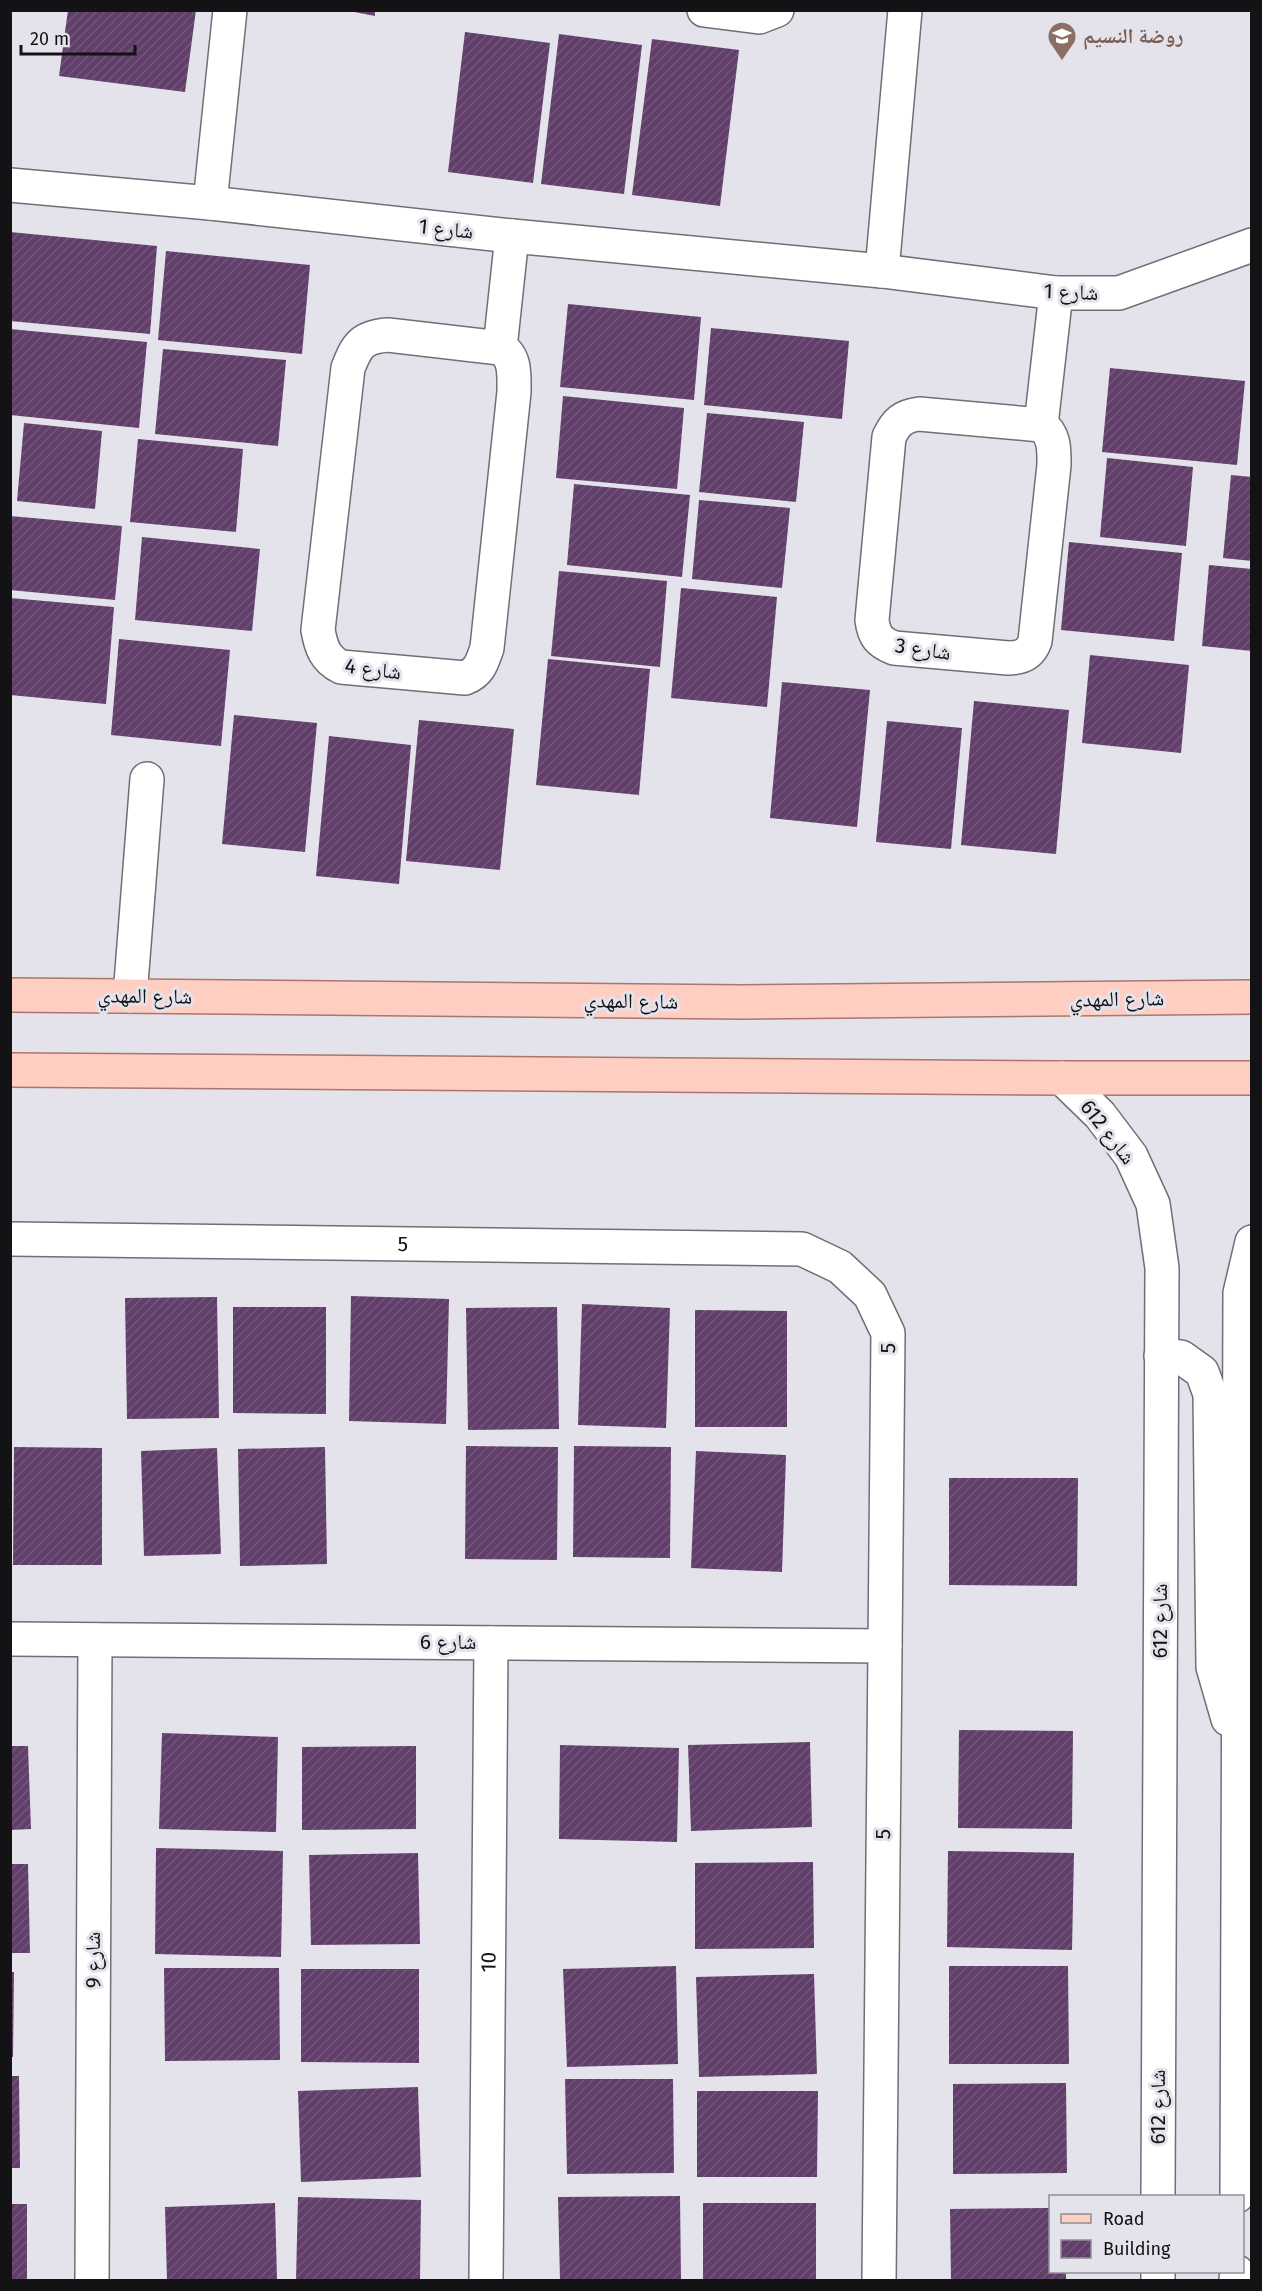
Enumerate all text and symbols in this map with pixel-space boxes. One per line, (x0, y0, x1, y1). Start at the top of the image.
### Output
scale bar (21, 18, 135, 56)
school or university icon: روضة النسيم (1046, 20, 1078, 62)
place label: روضة النسيم (1083, 23, 1183, 50)
text: 20 m (30, 28, 69, 50)
street label: شارع 1 (417, 213, 475, 245)
street label: شارع 1 (1043, 278, 1099, 306)
street label: شارع 3 (893, 632, 953, 666)
street label: شارع 4 (343, 653, 403, 685)
street label: شارع المهدي (97, 982, 192, 1013)
street label: شارع المهدي (1070, 985, 1165, 1016)
street label: شارع المهدي (583, 987, 678, 1018)
street label: شارع 612 (1075, 1094, 1141, 1170)
street label: 5 (398, 1231, 408, 1257)
street label: 5 (875, 1343, 901, 1353)
street label: شارع 612 (1147, 1583, 1173, 1659)
street label: شارع 6 (420, 1629, 476, 1655)
street label: 5 (870, 1829, 896, 1839)
street label: شارع 9 (80, 1932, 106, 1988)
street label: 10 (475, 1952, 502, 1973)
street label: شارع 612 (1145, 2069, 1171, 2145)
legend (1049, 2195, 1244, 2273)
text: Road (1103, 2208, 1145, 2230)
text: Building (1103, 2238, 1171, 2260)

